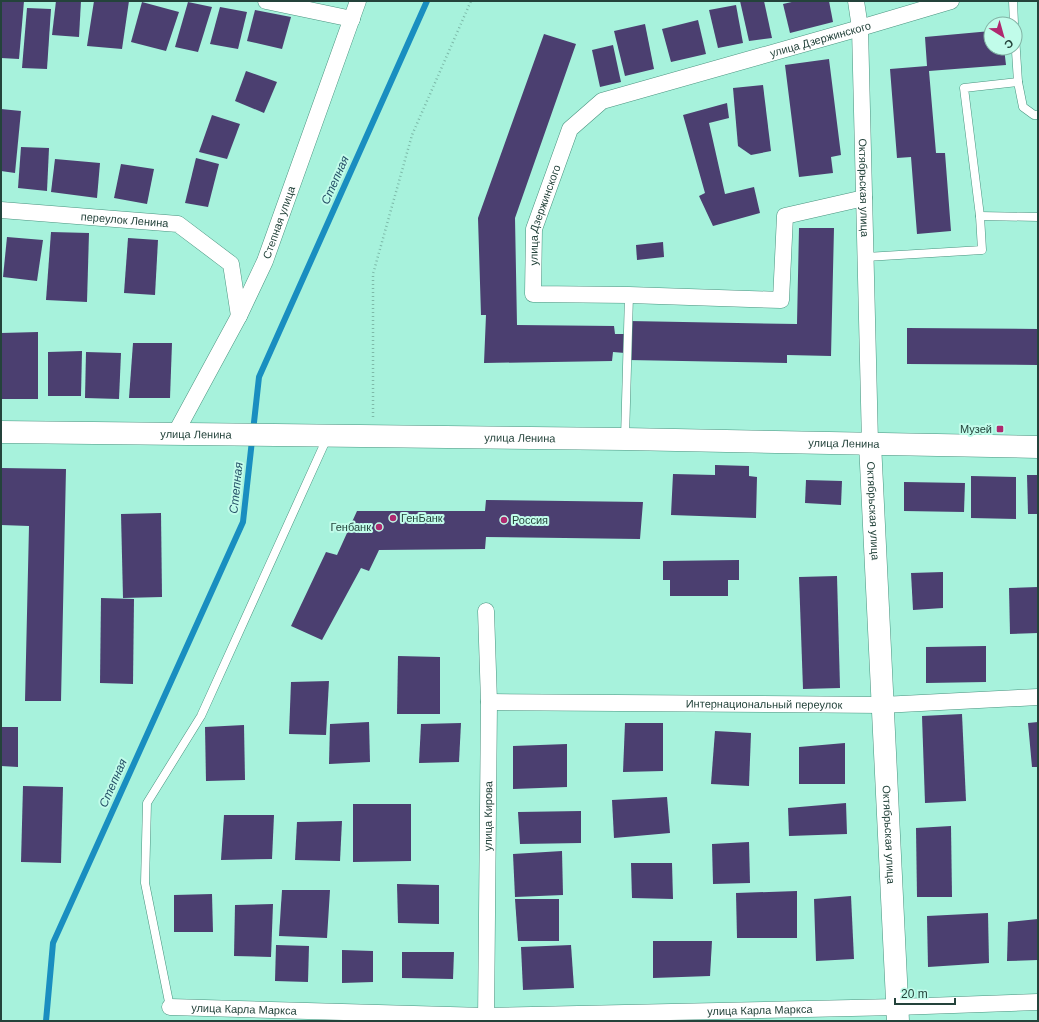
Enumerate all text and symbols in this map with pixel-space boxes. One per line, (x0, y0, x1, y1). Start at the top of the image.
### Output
north arrow (983, 16, 1023, 56)
street label: улица Дзержинского (769, 19, 872, 59)
text: С (1002, 37, 1016, 51)
street label: Октябрьская улица (857, 138, 871, 238)
water label: Степная (318, 153, 352, 206)
street label: улица Дзержинского (527, 163, 563, 266)
street label: Степная улица (260, 184, 298, 260)
street label: переулок Ленина (80, 210, 170, 229)
place label: Музей (960, 423, 992, 435)
marker: Музей (995, 424, 1005, 434)
street label: улица Ленина (160, 428, 232, 441)
street label: улица Ленина (484, 431, 556, 444)
street label: улица Ленина (808, 437, 880, 450)
water label: Степная (226, 461, 246, 514)
street label: Октябрьская улица (865, 461, 882, 561)
place label: ГенБанк (401, 512, 443, 524)
marker: ГенБанк (388, 513, 398, 523)
place label: Россия (512, 514, 548, 526)
marker: Россия (499, 515, 509, 525)
place label: Генбанк (331, 521, 371, 533)
marker: Генбанк (374, 522, 384, 532)
street label: Интернациональный переулок (686, 698, 842, 711)
water label: Степная (96, 756, 130, 809)
street label: улица Кирова (482, 780, 494, 851)
street label: Октябрьская улица (881, 785, 897, 885)
scale bar (895, 980, 955, 1006)
text: 20 m (901, 987, 928, 1001)
street label: улица Карла Маркса (191, 1002, 298, 1017)
street label: улица Карла Маркса (707, 1003, 813, 1017)

